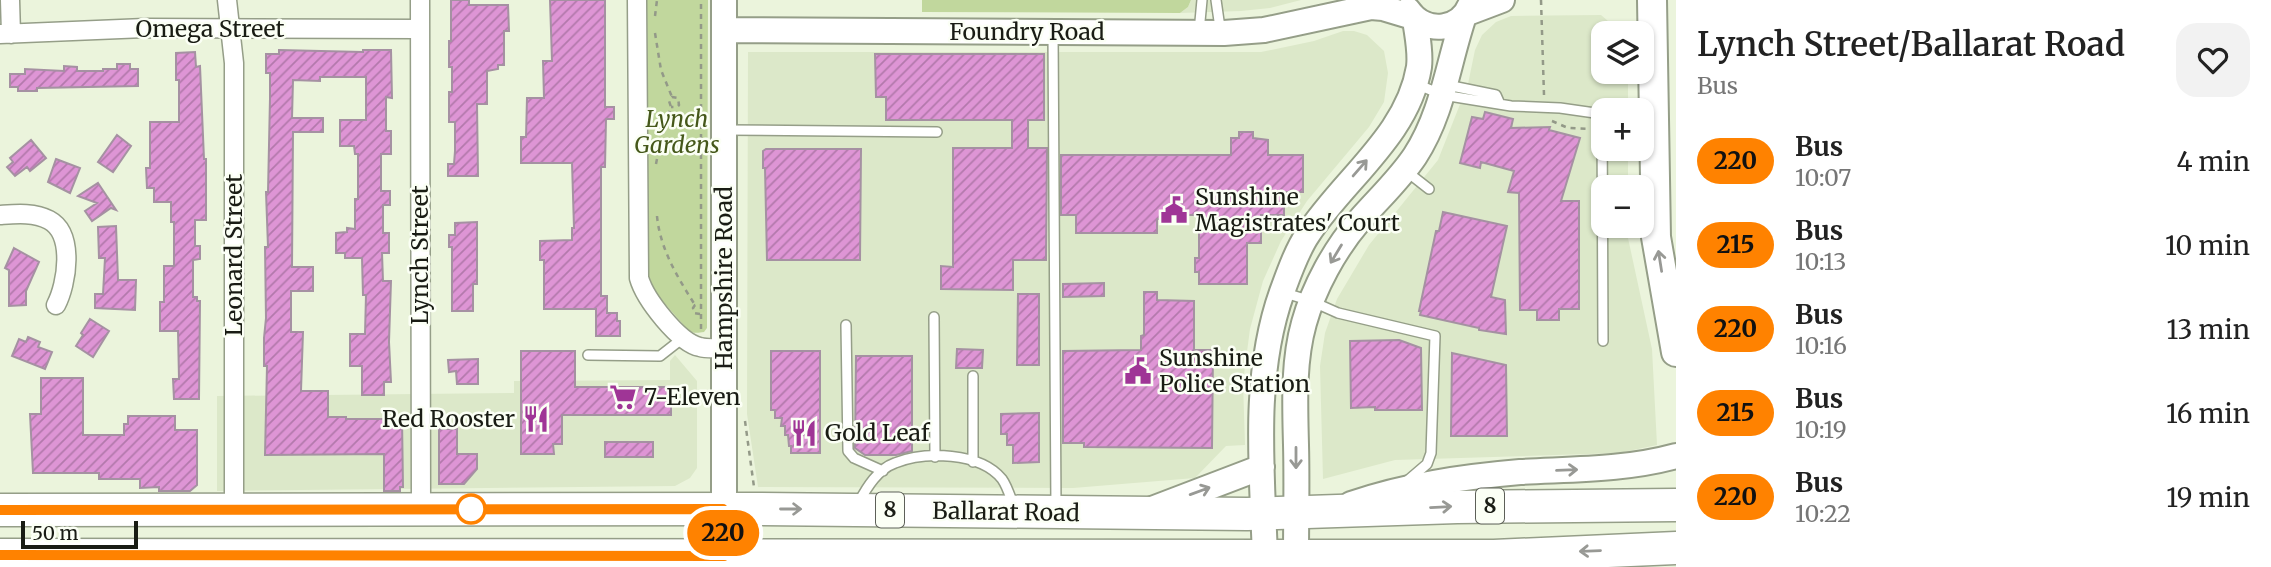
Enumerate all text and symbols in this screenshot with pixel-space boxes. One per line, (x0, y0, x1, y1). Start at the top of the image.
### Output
street label: Omega Street (135, 14, 285, 43)
street label: Foundry Road (949, 17, 1105, 46)
map controls (1591, 21, 1654, 238)
button: layers (1591, 21, 1654, 84)
button: heart (2176, 23, 2250, 97)
text: Lynch Street/Ballarat Road (1697, 24, 2125, 65)
text: Bus (1697, 71, 1738, 100)
button: + (1591, 98, 1654, 161)
park label: Lynch Gardens (634, 104, 720, 159)
text: Bus (1795, 130, 1843, 163)
text: 220 (1714, 145, 1757, 176)
text: 4 min (2176, 145, 2250, 178)
one-way arrow (1352, 160, 1368, 178)
text: 10:07 (1795, 163, 1851, 192)
street label: Leonard Street (219, 174, 248, 336)
button: − (1591, 175, 1654, 238)
place label: Sunshine Magistrates' Court (1195, 182, 1400, 237)
street label: Lynch Street (405, 185, 434, 325)
street label: Hampshire Road (709, 186, 738, 370)
public building icon: Sunshine Magistrates' Court (1159, 195, 1189, 225)
text: Bus (1795, 214, 1843, 247)
text: 215 (1717, 229, 1755, 260)
text: 10 min (2165, 229, 2250, 262)
one-way arrow (1329, 244, 1343, 264)
text: 10:13 (1795, 247, 1846, 276)
one-way arrow (1653, 250, 1666, 273)
text: Bus (1795, 298, 1843, 331)
text: 220 (1714, 313, 1757, 344)
text: 13 min (2166, 313, 2250, 346)
text: 10:16 (1795, 331, 1847, 360)
place label: Sunshine Police Station (1159, 343, 1310, 398)
public building icon: Sunshine Police Station (1123, 356, 1153, 386)
supermarket icon: 7-Eleven (608, 382, 638, 412)
place label: 7-Eleven (644, 382, 741, 411)
text: Bus (1795, 382, 1843, 415)
text: 215 (1717, 397, 1755, 428)
text: 16 min (2166, 397, 2250, 430)
place label: Red Rooster (382, 404, 515, 433)
restaurant icon: Red Rooster (521, 404, 551, 434)
text: 10:19 (1795, 415, 1847, 444)
restaurant icon: Gold Leaf (789, 418, 819, 448)
place label: Gold Leaf (825, 418, 931, 447)
one-way arrow (1289, 446, 1303, 469)
one-way arrow (1555, 464, 1578, 477)
text: Bus (1795, 466, 1843, 499)
text: 220 (1714, 481, 1757, 512)
text: 19 min (2166, 481, 2250, 514)
one-way arrow (1188, 483, 1210, 496)
road number: 8 (1476, 489, 1504, 524)
road number: 8 (876, 492, 904, 528)
unlabelled marker (456, 494, 486, 524)
street label: Ballarat Road (932, 496, 1080, 527)
text: 10:22 (1795, 499, 1851, 528)
one-way arrow (1429, 501, 1452, 514)
one-way arrow (779, 502, 802, 516)
line badge: 220 (683, 510, 763, 556)
text: 220 (701, 517, 745, 548)
scale bar (21, 518, 138, 550)
text: 50 m (32, 521, 78, 545)
one-way arrow (1579, 544, 1602, 558)

